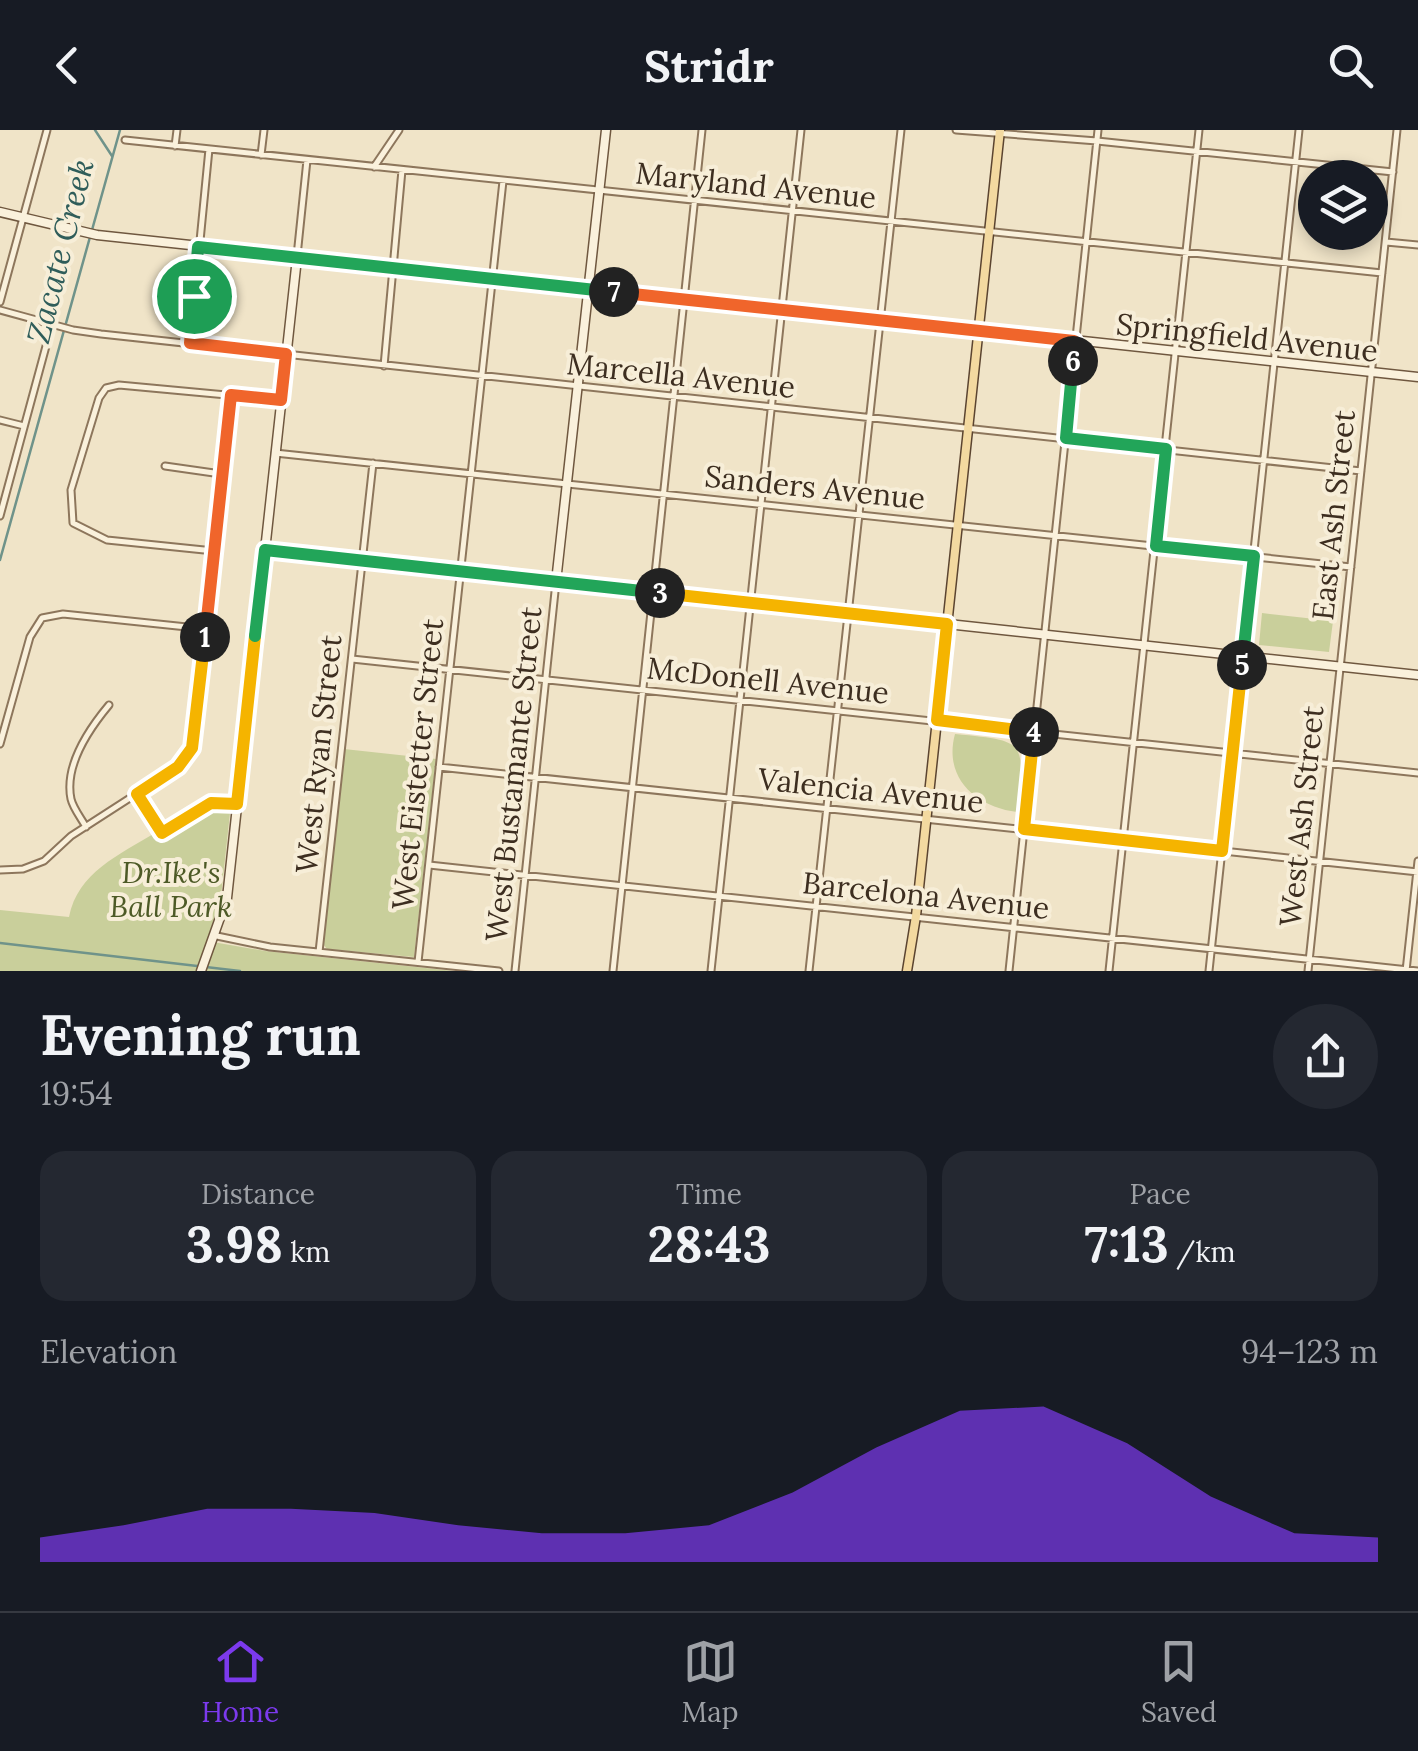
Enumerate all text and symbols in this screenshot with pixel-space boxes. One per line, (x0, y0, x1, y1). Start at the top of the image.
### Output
text: Stridr (644, 37, 774, 94)
icon: back (40, 38, 95, 93)
icon: search (1323, 38, 1378, 93)
street label: Maryland Avenue (634, 153, 878, 218)
water label: Zacate Creek (17, 155, 103, 347)
map controls (1298, 160, 1388, 250)
button: layers (1298, 160, 1388, 250)
pin (152, 254, 237, 339)
pin: 7 (589, 267, 639, 317)
icon: arrive (167, 269, 222, 324)
text: 7 (607, 274, 621, 310)
street label: Springfield Avenue (1114, 304, 1380, 371)
pin: 6 (1048, 336, 1098, 386)
text: 6 (1065, 343, 1081, 379)
street label: Marcella Avenue (565, 344, 797, 406)
street label: East Ash Street (1303, 408, 1363, 622)
street label: Sanders Avenue (703, 457, 927, 517)
pin: 3 (635, 568, 685, 618)
text: 3 (652, 575, 668, 611)
street label: West Bustamante Street (477, 604, 550, 943)
pin: 1 (180, 612, 230, 662)
street label: West Eistetter Street (383, 616, 451, 912)
text: 1 (199, 619, 211, 655)
street label: West Ryan Street (287, 633, 350, 875)
pin: 5 (1217, 640, 1267, 690)
text: 5 (1234, 647, 1250, 683)
street label: McDonell Avenue (645, 648, 891, 712)
street label: West Ash Street (1271, 703, 1332, 928)
pin: 4 (1009, 707, 1059, 757)
text: 4 (1026, 714, 1042, 750)
street label: Valencia Avenue (755, 759, 986, 821)
park label: Dr.Ike's Ball Park (110, 853, 232, 925)
street label: Barcelona Avenue (801, 863, 1051, 927)
text: Evening run (40, 1000, 361, 1070)
button: share (1273, 1004, 1378, 1109)
text: 19:54 (40, 1073, 113, 1114)
text: Distance (201, 1176, 315, 1212)
text: Time (676, 1176, 742, 1212)
text: Pace (1129, 1176, 1191, 1212)
text: 3.98 (186, 1212, 283, 1276)
text: 28:43 (647, 1212, 771, 1276)
text: 7:13 (1084, 1212, 1169, 1276)
text: km (283, 1234, 330, 1270)
text: /km (1169, 1234, 1236, 1270)
text: Elevation (40, 1331, 177, 1372)
text: 94–123 m (1241, 1331, 1378, 1372)
tab: Home (201, 1634, 279, 1730)
tab: Map (682, 1634, 738, 1730)
tab: Saved (1141, 1634, 1217, 1730)

